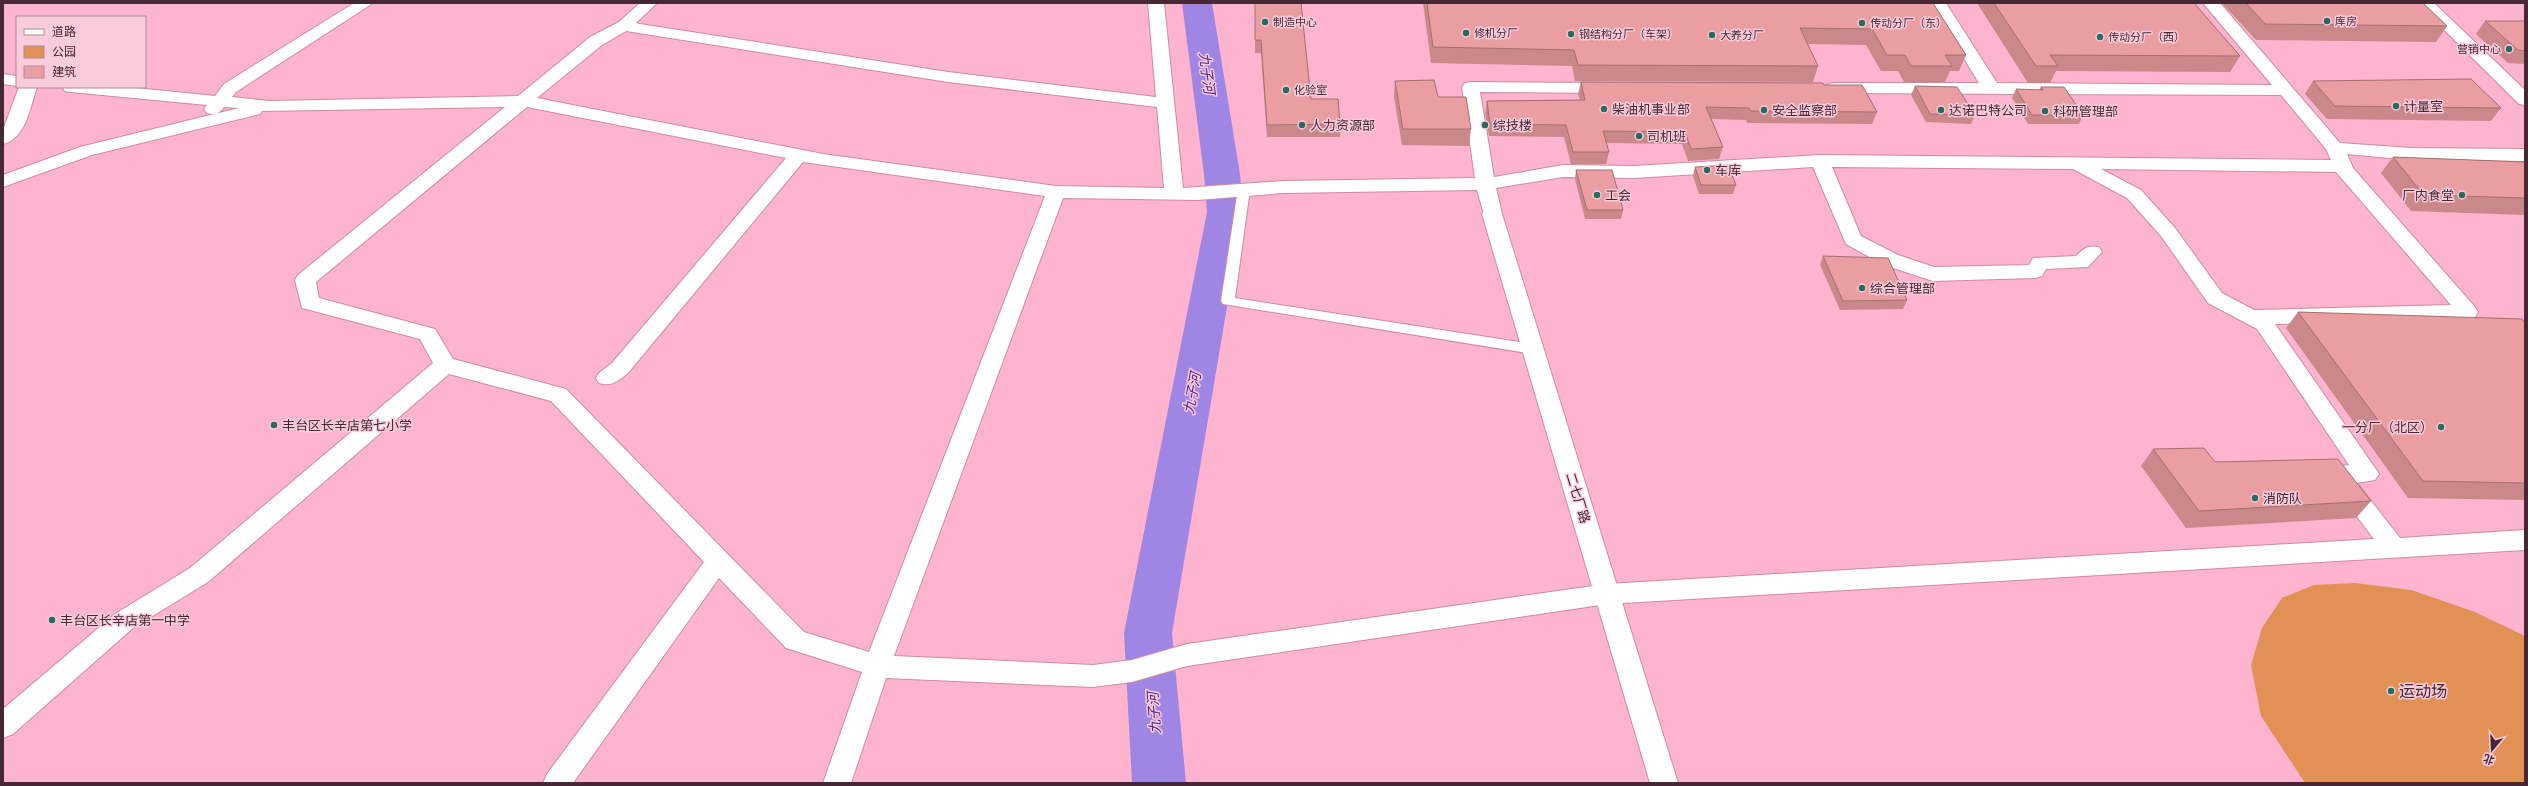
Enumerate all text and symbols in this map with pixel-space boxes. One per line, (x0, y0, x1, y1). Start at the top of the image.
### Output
place label: 库房 (2335, 14, 2357, 28)
place label: 制造中心 (1273, 15, 1317, 29)
legend (16, 16, 146, 88)
place label: 传动分厂（东） (1870, 16, 1947, 30)
marker: 库房 (2322, 16, 2332, 26)
marker: 制造中心 (1260, 17, 1270, 27)
marker: 传动分厂（东） (1857, 18, 1867, 28)
text: 道路 (52, 24, 76, 39)
place label: 修机分厂 (1474, 26, 1518, 40)
place label: 钢结构分厂（车架） (1579, 27, 1678, 41)
marker: 修机分厂 (1461, 28, 1471, 38)
place label: 大养分厂 (1720, 28, 1764, 42)
marker: 钢结构分厂（车架） (1566, 29, 1576, 39)
marker: 大养分厂 (1707, 30, 1717, 40)
place label: 传动分厂（西） (2108, 30, 2185, 44)
marker: 传动分厂（西） (2095, 32, 2105, 42)
place label: 营销中心 (2457, 42, 2501, 56)
text: 公园 (52, 44, 76, 59)
marker: 营销中心 (2504, 44, 2514, 54)
water label: 九子河 (1195, 51, 1219, 98)
text: 建筑 (52, 64, 76, 79)
place label: 化验室 (1294, 83, 1327, 97)
marker: 化验室 (1281, 85, 1291, 95)
place label: 计量室 (2404, 98, 2443, 115)
place label: 柴油机事业部 (1612, 101, 1690, 118)
marker: 计量室 (2391, 101, 2401, 111)
place label: 安全监察部 (1772, 102, 1837, 119)
place label: 达诺巴特公司 (1949, 102, 2027, 119)
place label: 科研管理部 (2053, 103, 2118, 120)
marker: 柴油机事业部 (1599, 104, 1609, 114)
marker: 安全监察部 (1759, 105, 1769, 115)
marker: 达诺巴特公司 (1936, 105, 1946, 115)
marker: 科研管理部 (2040, 106, 2050, 116)
place label: 人力资源部 (1310, 117, 1375, 134)
place label: 综技楼 (1493, 117, 1532, 134)
marker: 人力资源部 (1297, 120, 1307, 130)
marker: 综技楼 (1480, 120, 1490, 130)
place label: 司机班 (1647, 128, 1686, 145)
marker: 司机班 (1634, 131, 1644, 141)
place label: 车库 (1715, 162, 1741, 179)
marker: 车库 (1702, 165, 1712, 175)
place label: 工会 (1605, 187, 1631, 204)
place label: 厂内食堂 (2402, 187, 2454, 204)
marker: 工会 (1592, 190, 1602, 200)
marker: 厂内食堂 (2457, 190, 2467, 200)
place label: 综合管理部 (1870, 280, 1935, 297)
marker: 综合管理部 (1857, 283, 1867, 293)
water label: 九子河 (1179, 368, 1205, 415)
place label: 丰台区长辛店第七小学 (282, 417, 412, 434)
place label: 一分厂（北区） (2342, 419, 2433, 436)
marker: 丰台区长辛店第七小学 (269, 420, 279, 430)
marker: 一分厂（北区） (2436, 422, 2446, 432)
street label: 二七厂路 (1562, 471, 1594, 525)
place label: 消防队 (2263, 490, 2302, 507)
marker: 消防队 (2250, 493, 2260, 503)
place label: 丰台区长辛店第一中学 (60, 612, 190, 629)
marker: 丰台区长辛店第一中学 (47, 615, 57, 625)
place label: 运动场 (2399, 681, 2447, 701)
marker: 运动场 (2386, 686, 2396, 696)
water label: 九子河 (1143, 688, 1164, 735)
north arrow (2472, 730, 2512, 770)
text: 北 (2481, 751, 2496, 768)

